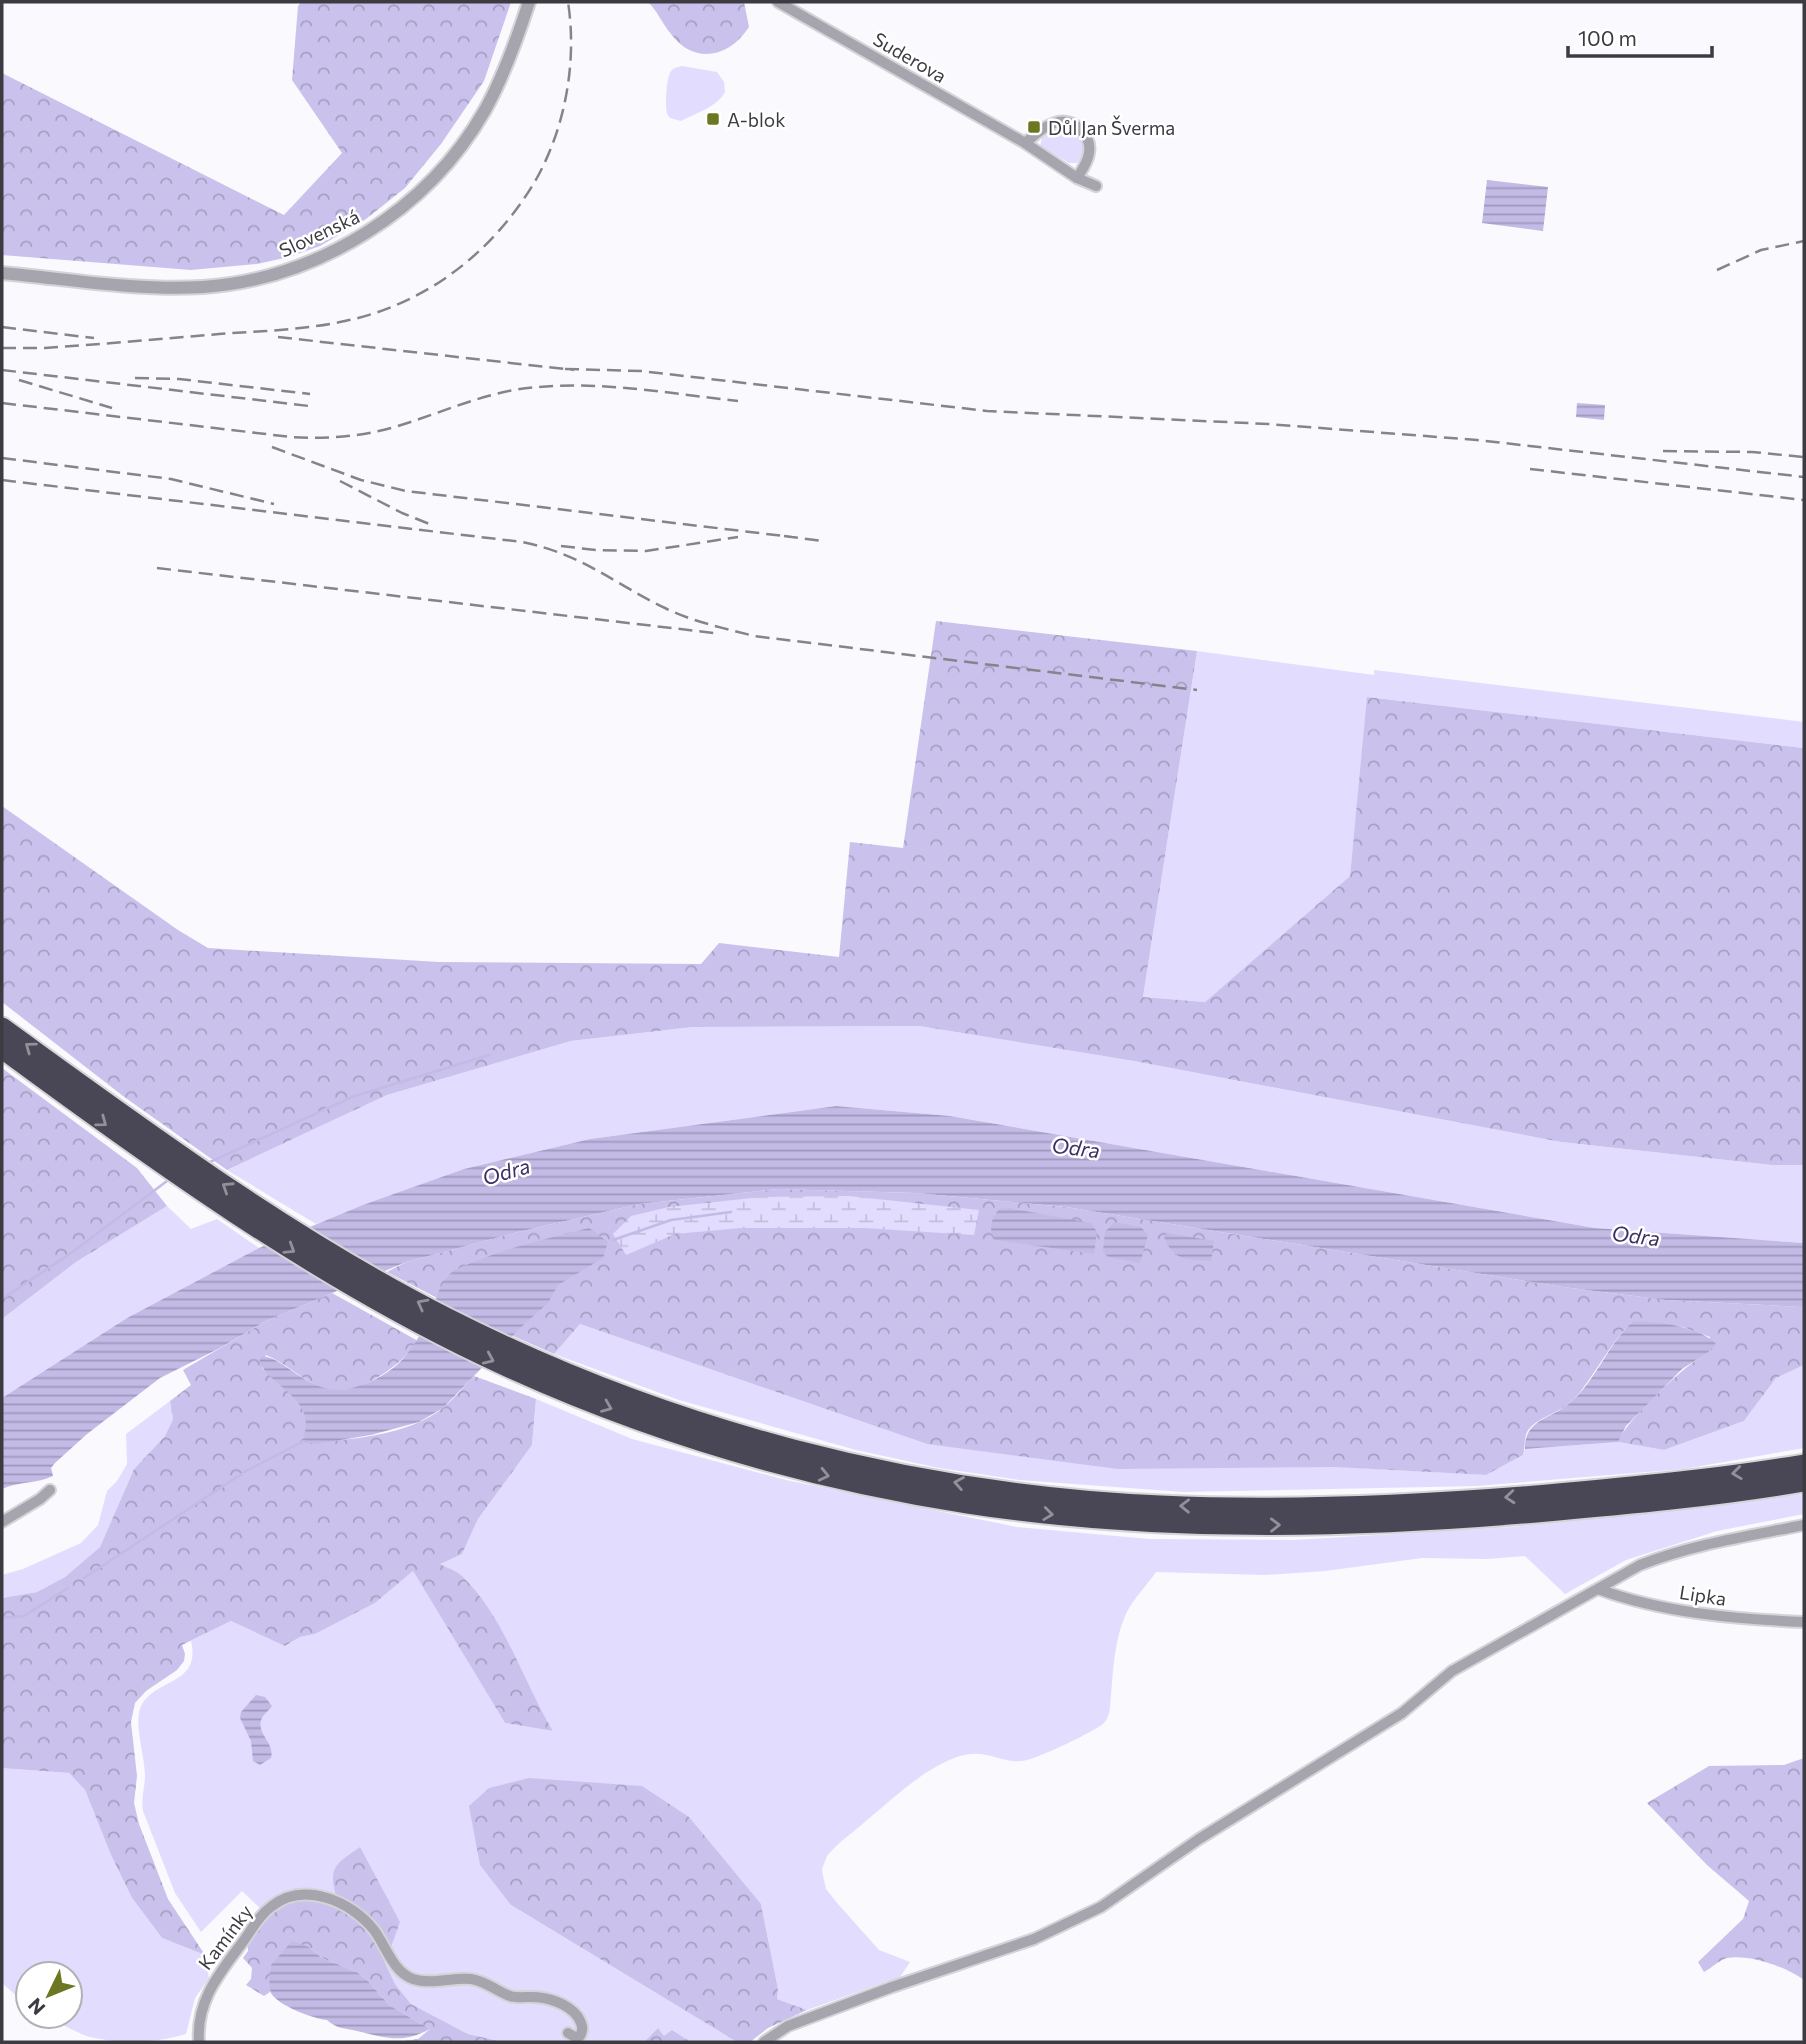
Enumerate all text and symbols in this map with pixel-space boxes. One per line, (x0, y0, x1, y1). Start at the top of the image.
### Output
scale bar (1568, 14, 1712, 58)
text: 100 m (1578, 25, 1637, 50)
street label: Suderova (869, 27, 951, 87)
place label: A-blok (727, 108, 785, 131)
marker: A-blok (705, 111, 721, 127)
place label: Důl Jan Šverma (1048, 115, 1175, 139)
marker: Důl Jan Šverma (1026, 119, 1042, 135)
street label: Slovenská (275, 204, 363, 262)
one-way arrow (25, 1043, 38, 1055)
one-way arrow (94, 1114, 107, 1126)
water label: Odra (1050, 1132, 1102, 1162)
water label: Odra (479, 1152, 533, 1190)
one-way arrow (222, 1183, 235, 1196)
water label: Odra (1610, 1220, 1662, 1250)
one-way arrow (283, 1240, 296, 1253)
one-way arrow (417, 1299, 429, 1313)
one-way arrow (482, 1350, 495, 1364)
one-way arrow (600, 1399, 612, 1413)
one-way arrow (1731, 1466, 1743, 1481)
one-way arrow (817, 1467, 829, 1481)
one-way arrow (953, 1477, 965, 1492)
one-way arrow (1505, 1489, 1516, 1504)
one-way arrow (1180, 1498, 1191, 1513)
one-way arrow (1042, 1506, 1053, 1521)
one-way arrow (1270, 1517, 1280, 1533)
street label: Lipka (1678, 1580, 1728, 1610)
street label: Kamínky (193, 1900, 257, 1974)
north arrow (14, 1960, 84, 2030)
text: N (23, 1994, 49, 2020)

